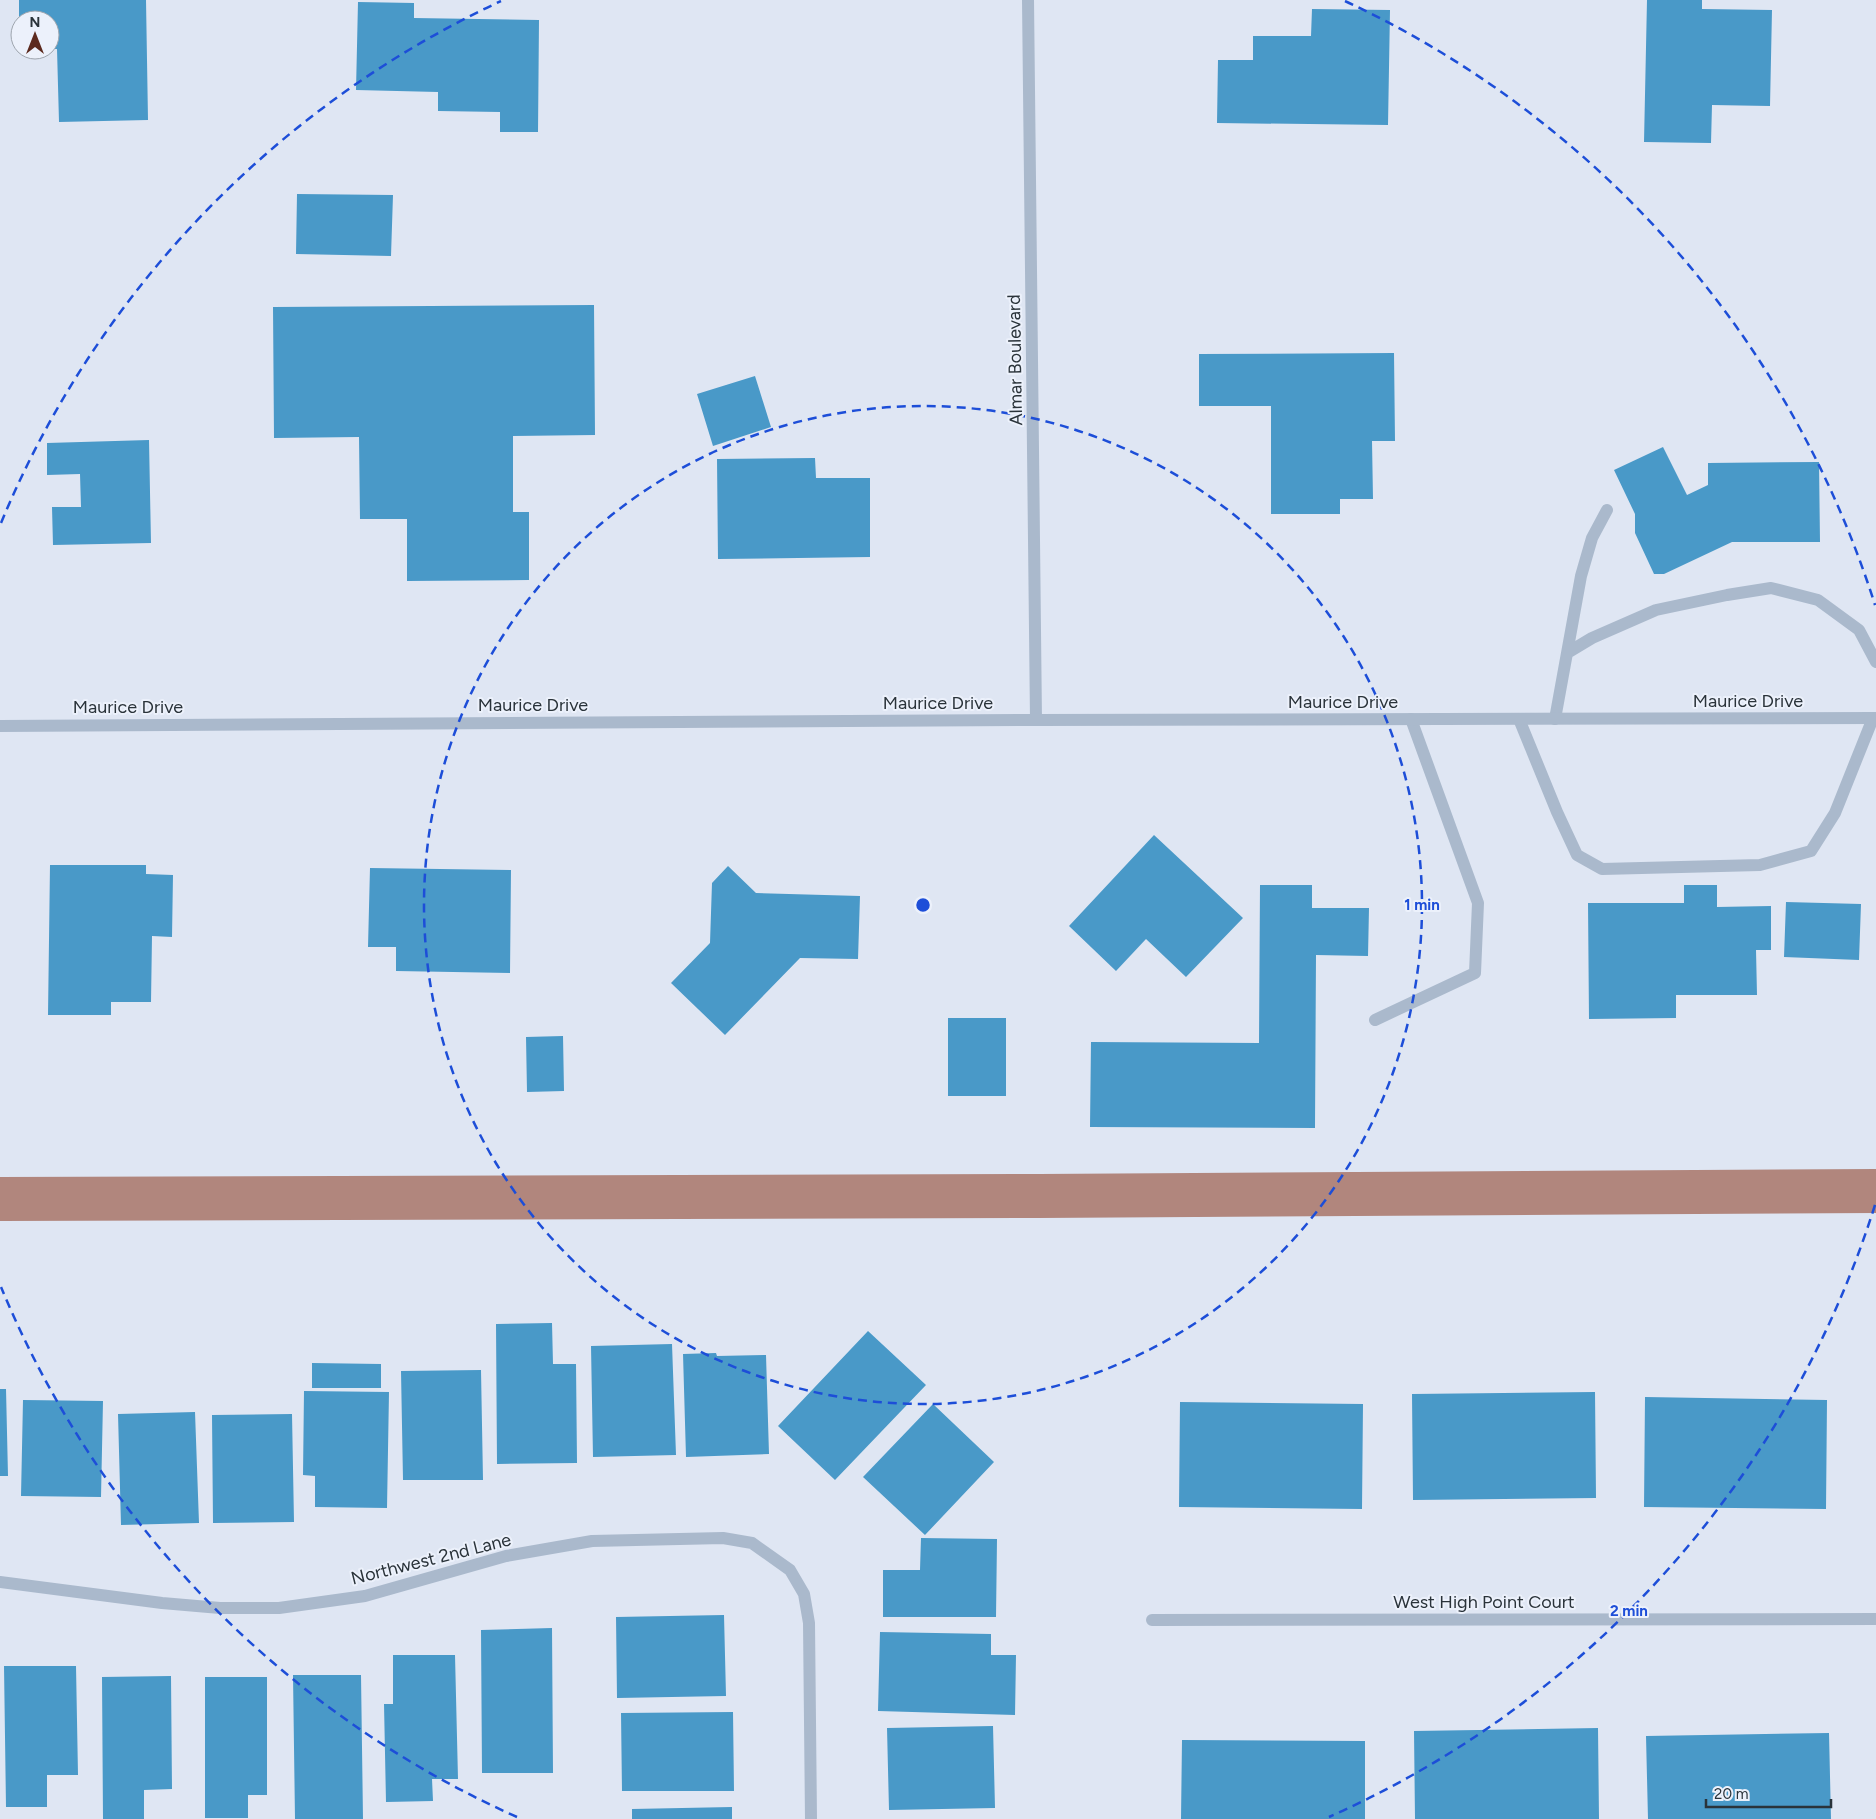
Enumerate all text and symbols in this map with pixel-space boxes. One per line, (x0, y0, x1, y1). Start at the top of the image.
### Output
north arrow (10, 10, 60, 60)
text: N (30, 14, 40, 31)
street label: Almar Boulevard (1003, 294, 1027, 426)
street label: Maurice Drive (1693, 690, 1803, 712)
street label: Maurice Drive (1288, 691, 1398, 713)
street label: Maurice Drive (883, 692, 993, 714)
street label: Maurice Drive (478, 694, 588, 716)
street label: Maurice Drive (73, 696, 183, 718)
centre of rings (914, 896, 932, 914)
text: 1 min (1404, 896, 1440, 914)
street label: Northwest 2nd Lane (349, 1528, 513, 1590)
street label: West High Point Court (1393, 1591, 1575, 1613)
text: 2 min (1610, 1602, 1648, 1620)
scale bar (1706, 1776, 1831, 1808)
text: 20 m (1714, 1785, 1748, 1803)

